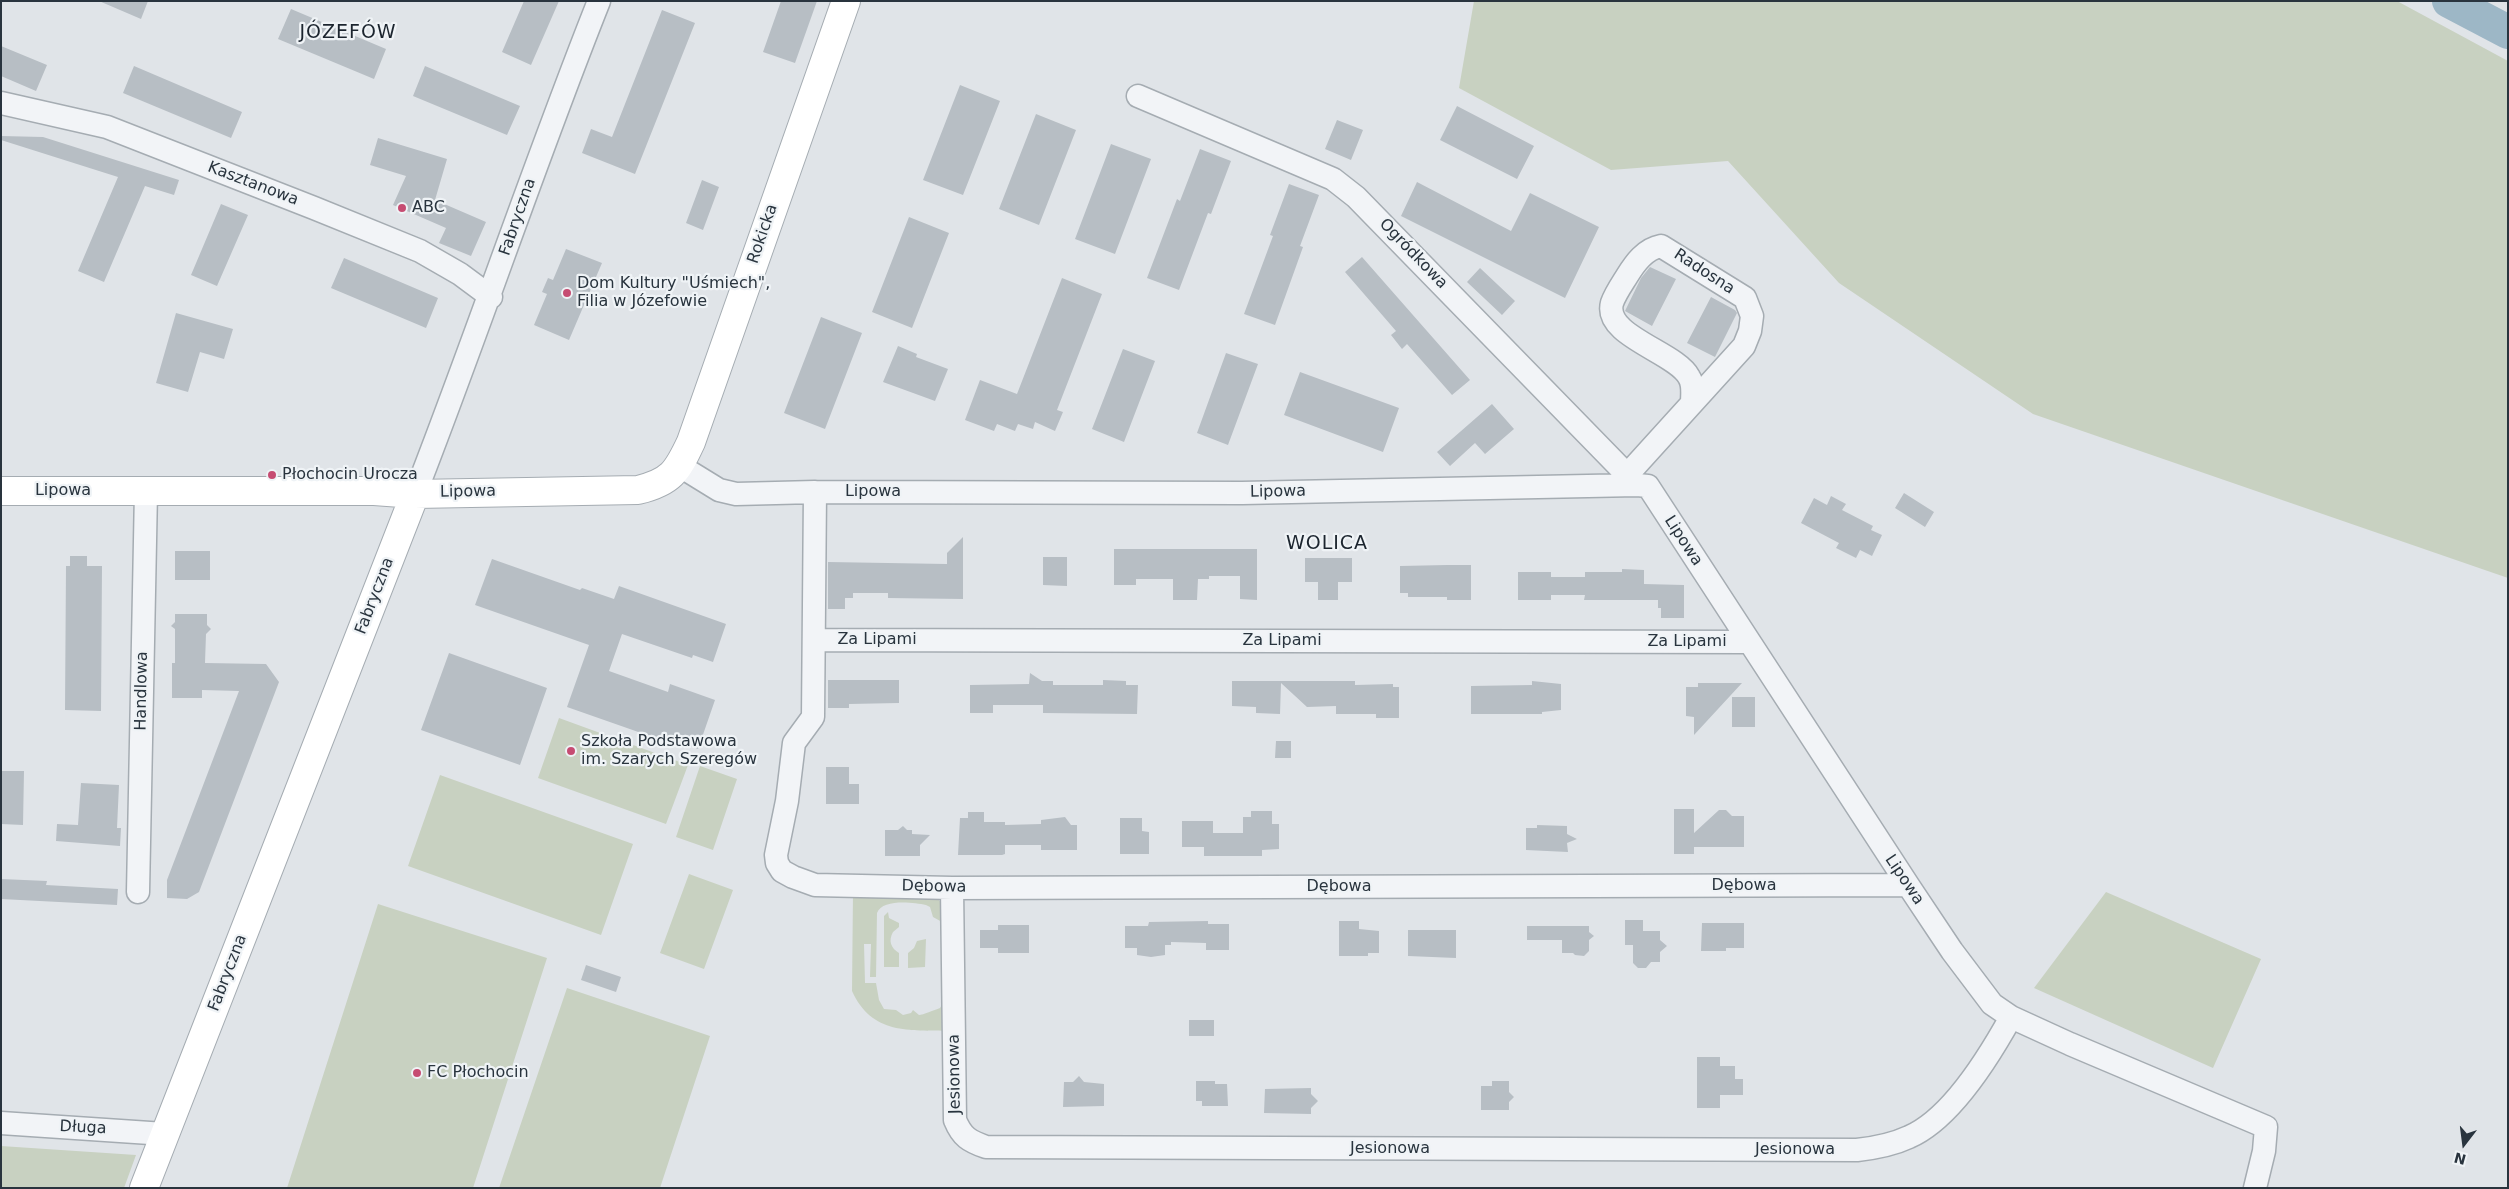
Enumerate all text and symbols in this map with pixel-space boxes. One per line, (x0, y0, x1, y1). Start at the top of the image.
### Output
district label: JÓZEFÓW (298, 22, 398, 44)
street label: Kasztanowa (205, 158, 301, 210)
street label: Fabryczna (496, 176, 540, 258)
place label: ABC (412, 198, 445, 218)
marker: ABC (396, 202, 408, 214)
street label: Rokicka (744, 202, 782, 266)
street label: Ogródkowa (1375, 215, 1451, 293)
street label: Radosna (1670, 245, 1738, 299)
place label: Dom Kultury "Uśmiech", Filia w Józefowie (577, 274, 770, 312)
marker: Dom Kultury "Uśmiech", Filia w Józefowie (561, 287, 573, 299)
place label: Płochocin Urocza (282, 465, 418, 485)
marker: Płochocin Urocza (266, 469, 278, 481)
street label: Lipowa (35, 481, 91, 501)
street label: Lipowa (440, 482, 496, 502)
street label: Lipowa (845, 482, 901, 502)
street label: Lipowa (1250, 482, 1306, 502)
street label: Lipowa (1660, 512, 1706, 570)
district label: WOLICA (1285, 533, 1369, 555)
street label: Fabryczna (352, 555, 398, 637)
street label: Za Lipami (837, 630, 917, 650)
street label: Za Lipami (1242, 631, 1322, 651)
street label: Za Lipami (1647, 632, 1727, 652)
street label: Handlowa (132, 651, 152, 731)
place label: Szkoła Podstawowa im. Szarych Szeregów (581, 732, 757, 770)
marker: Szkoła Podstawowa im. Szarych Szeregów (565, 745, 577, 757)
street label: Lipowa (1880, 851, 1928, 909)
street label: Dębowa (1712, 876, 1776, 896)
street label: Dębowa (901, 877, 967, 897)
street label: Dębowa (1306, 877, 1372, 897)
street label: Fabryczna (205, 932, 251, 1014)
street label: Jesionowa (945, 1034, 965, 1114)
place label: FC Płochocin (427, 1063, 529, 1083)
marker: FC Płochocin (411, 1067, 423, 1079)
street label: Długa (59, 1117, 107, 1139)
north arrow (2439, 1119, 2489, 1169)
street label: Jesionowa (1350, 1139, 1430, 1159)
street label: Jesionowa (1755, 1140, 1835, 1160)
text: N (2452, 1149, 2468, 1168)

